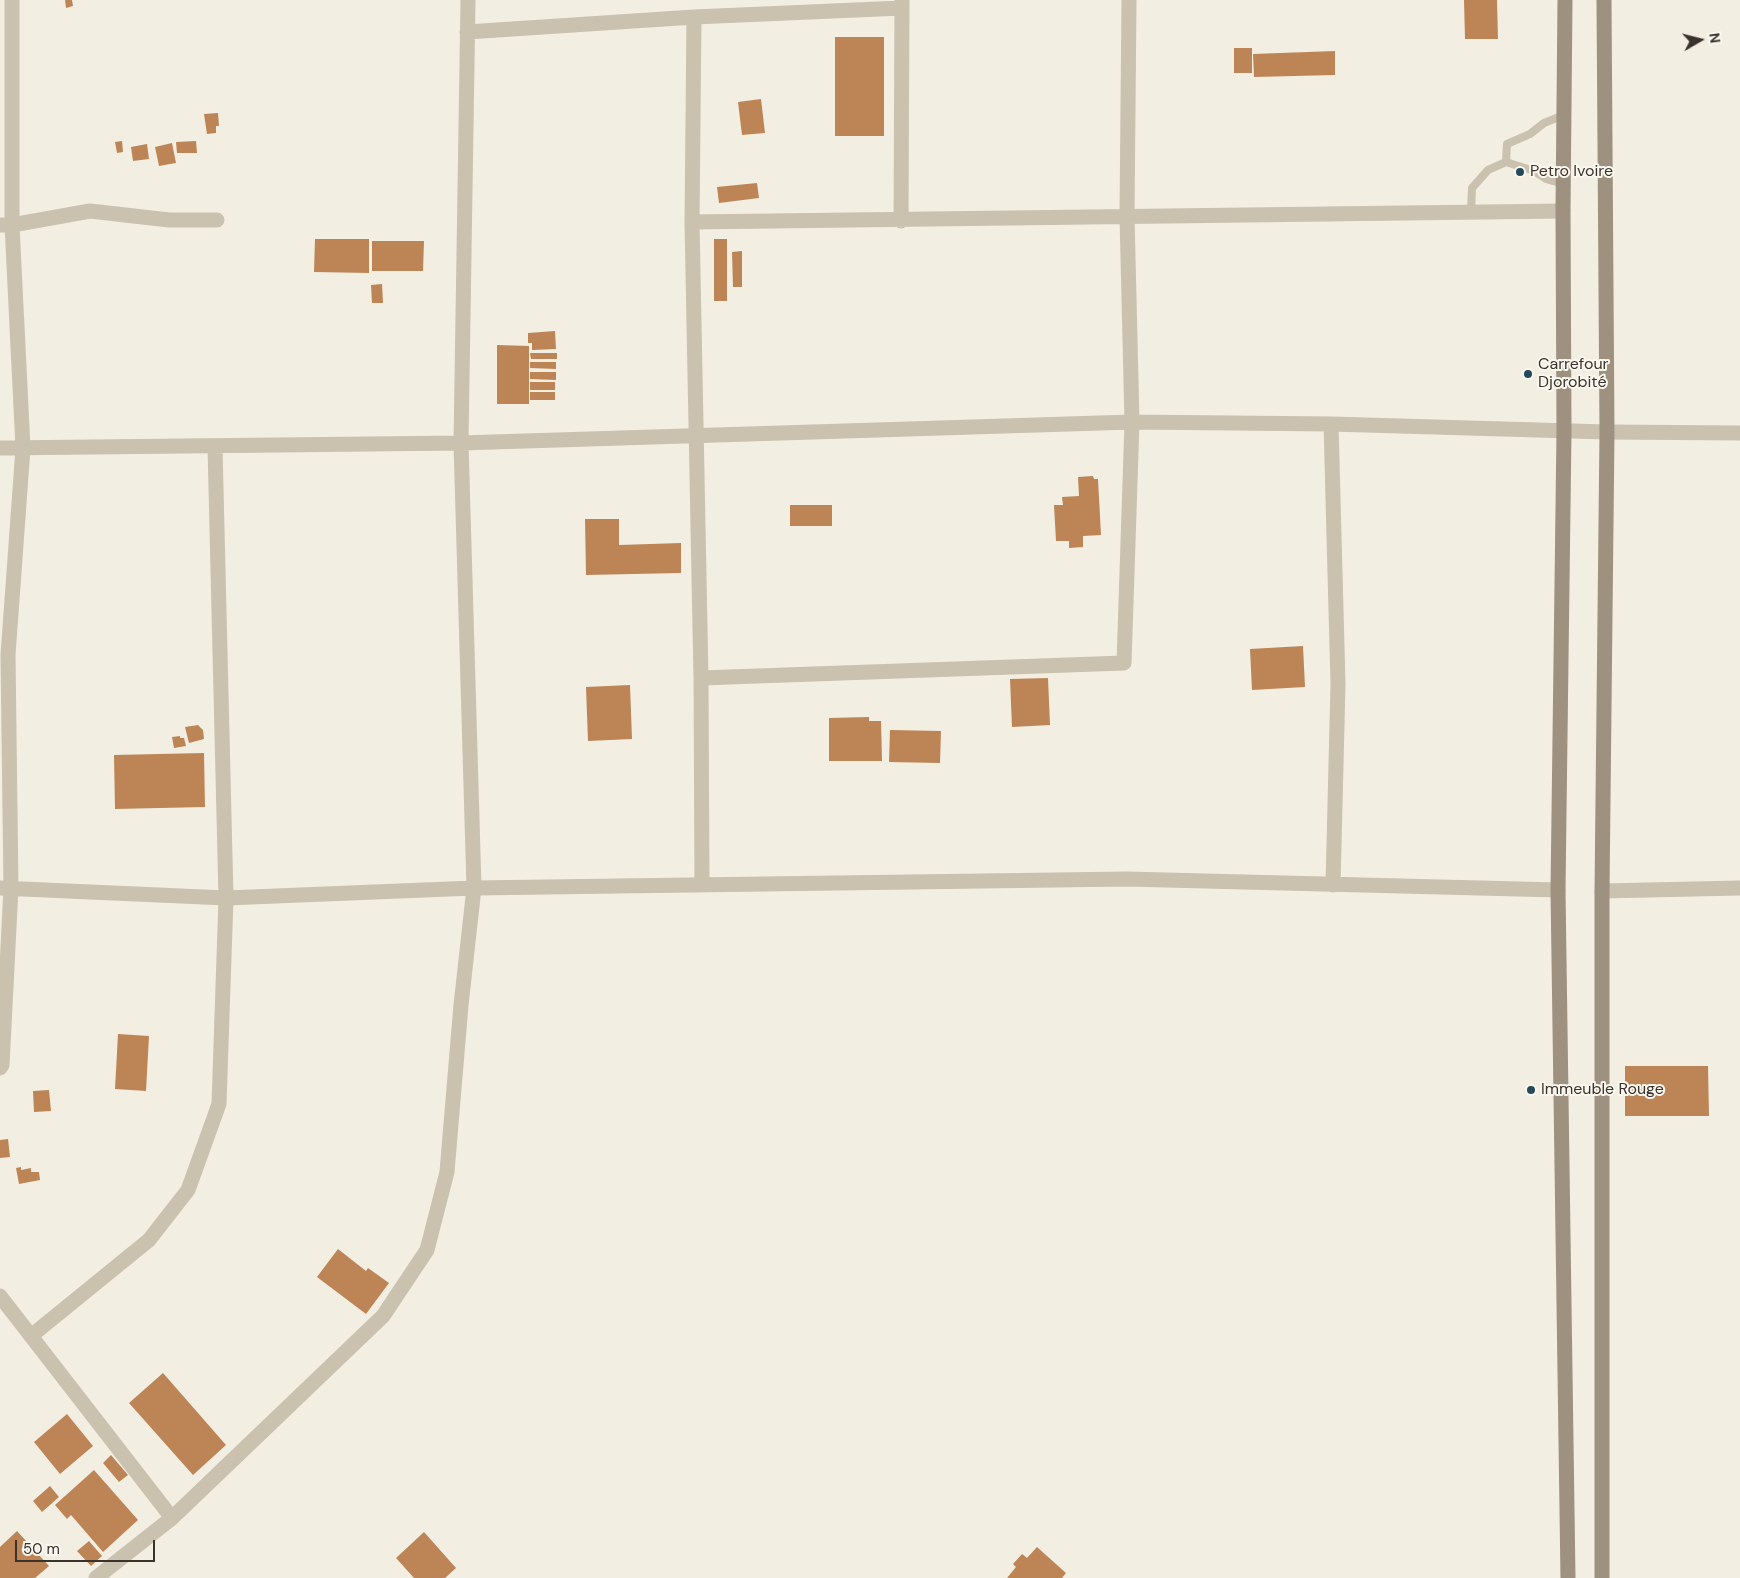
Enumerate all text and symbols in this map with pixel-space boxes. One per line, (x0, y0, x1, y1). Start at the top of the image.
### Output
north arrow (1675, 15, 1725, 65)
text: N (1705, 32, 1724, 44)
place label: Petro Ivoire (1530, 162, 1613, 182)
marker: Petro Ivoire (1514, 166, 1526, 178)
place label: Carrefour Djorobité (1538, 355, 1608, 393)
marker: Carrefour Djorobité (1522, 368, 1534, 380)
place label: Immeuble Rouge (1541, 1080, 1664, 1100)
marker: Immeuble Rouge (1525, 1084, 1537, 1096)
scale bar (18, 1530, 158, 1562)
text: 50 m (23, 1539, 60, 1559)

